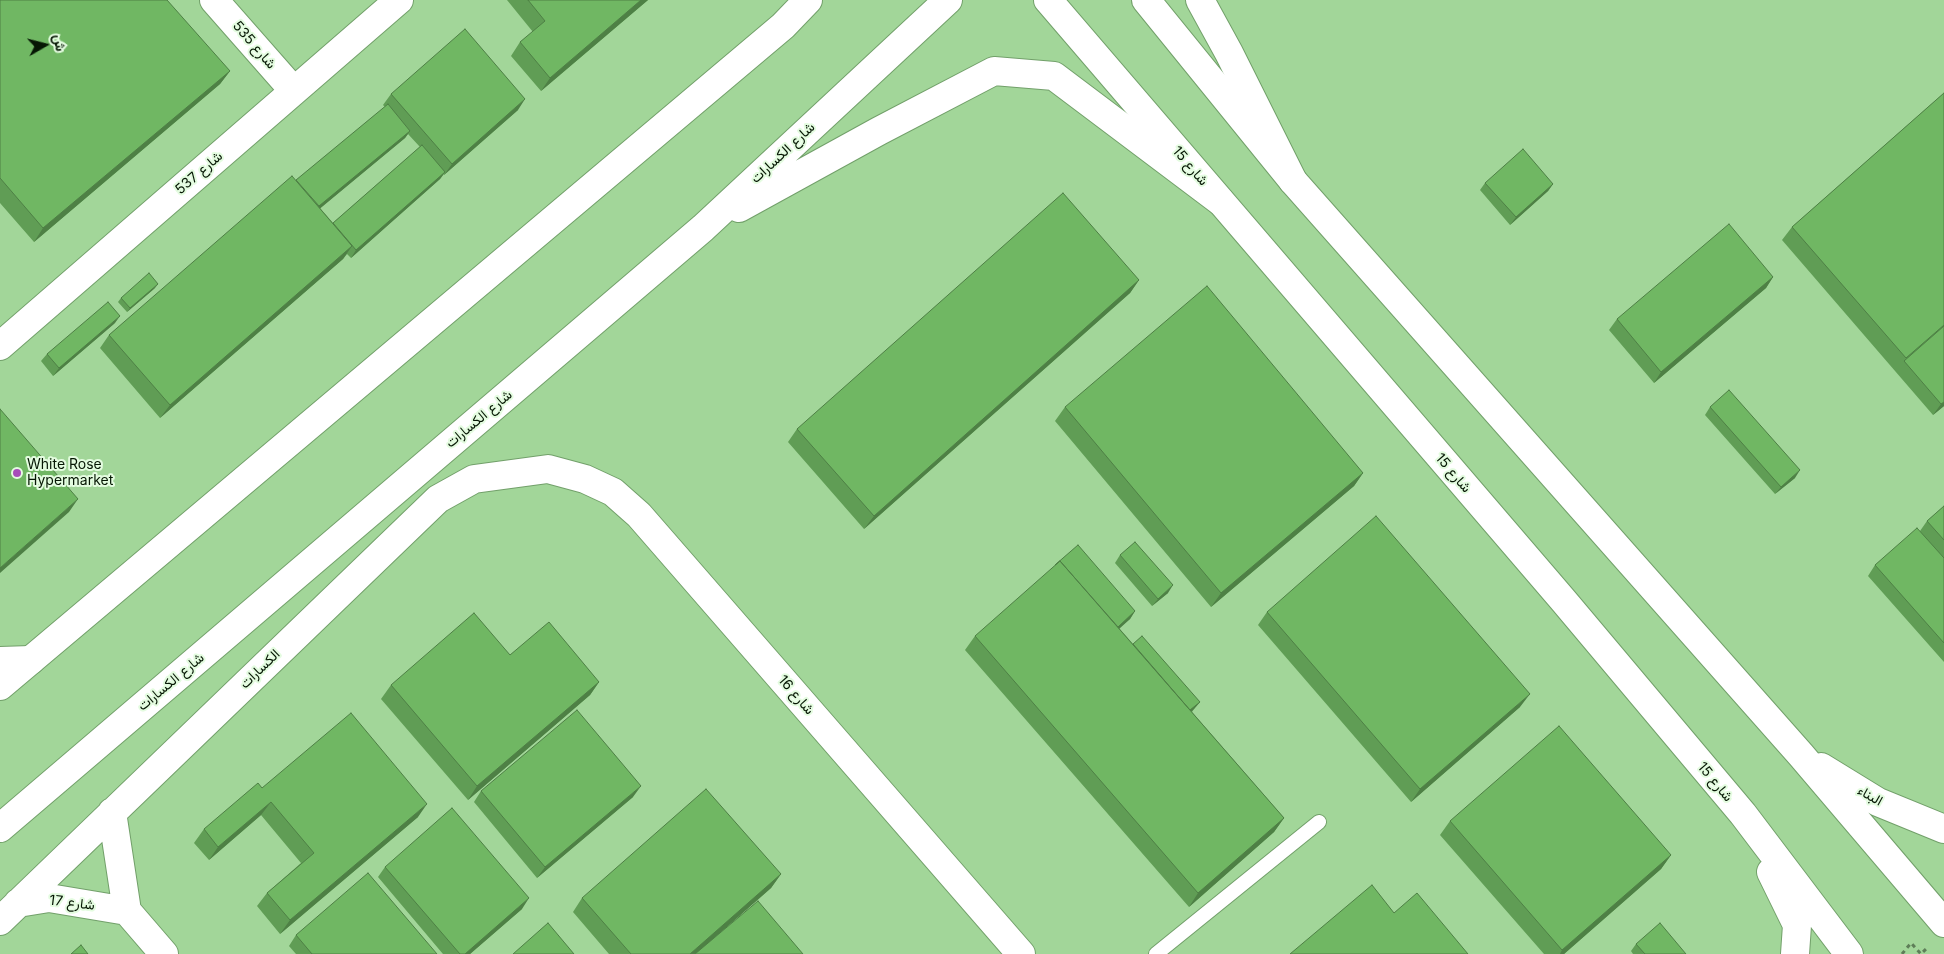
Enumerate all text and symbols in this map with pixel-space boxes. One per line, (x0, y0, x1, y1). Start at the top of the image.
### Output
street label: شارع 535 (229, 18, 279, 72)
north arrow (20, 20, 70, 70)
text: ش (51, 33, 70, 52)
street label: شارع الكسارات (748, 119, 818, 187)
street label: شارع 15 (1168, 143, 1212, 189)
street label: شارع 537 (172, 148, 226, 198)
street label: شارع الكسارات (442, 386, 516, 452)
street label: شارع 15 (1431, 450, 1475, 496)
place label: White Rose Hypermarket (27, 457, 113, 490)
marker: White Rose Hypermarket (11, 467, 23, 479)
street label: الكسارات (236, 646, 284, 692)
street label: شارع الكسارات (134, 649, 208, 715)
street label: شارع 16 (774, 672, 818, 718)
street label: شارع 15 (1694, 759, 1736, 805)
street label: البناء (1854, 782, 1886, 810)
street label: شارع 17 (48, 892, 96, 914)

